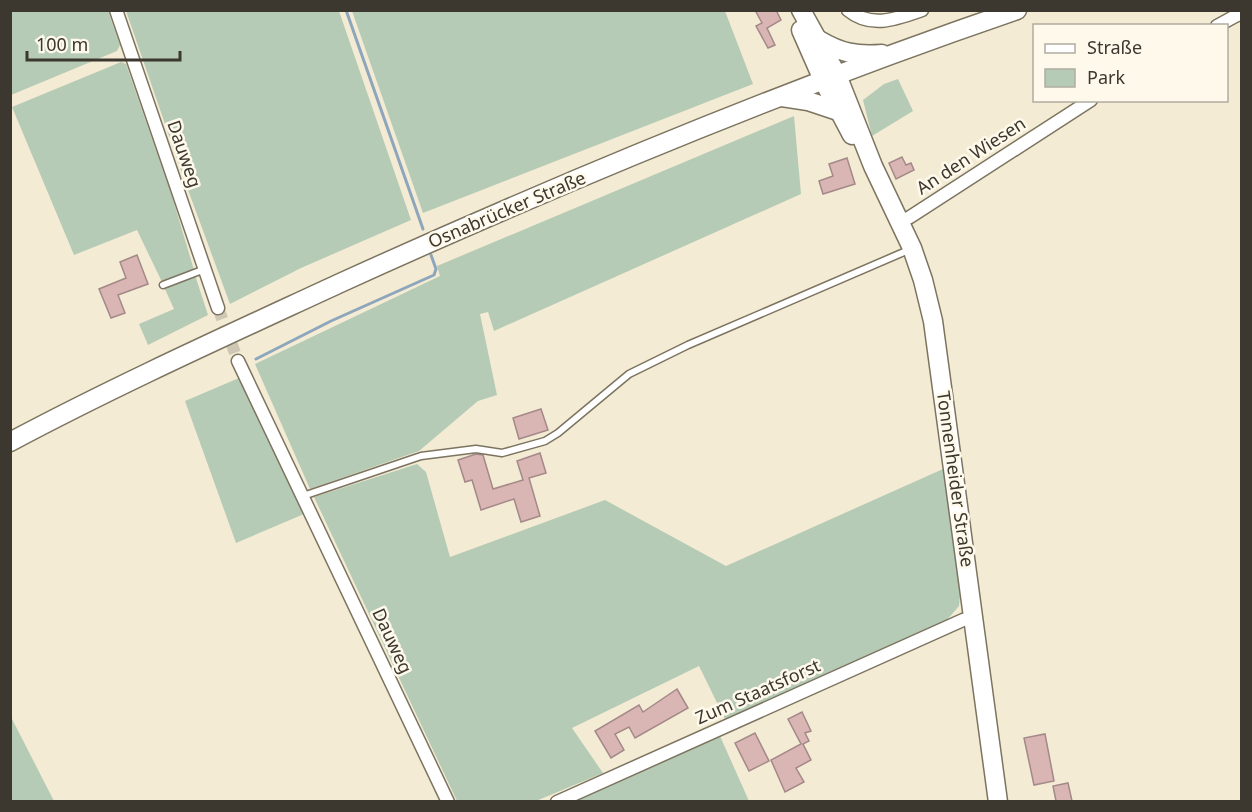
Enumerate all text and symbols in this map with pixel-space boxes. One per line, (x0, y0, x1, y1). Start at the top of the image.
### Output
scale bar (27, 24, 180, 62)
legend (1033, 24, 1228, 102)
text: 100 m (36, 32, 88, 56)
text: Straße (1087, 35, 1142, 59)
text: Park (1087, 65, 1125, 89)
street label: An den Wiesen (911, 111, 1030, 199)
street label: Dauweg (162, 117, 208, 191)
street label: Osnabrücker Straße (424, 165, 589, 253)
street label: Tonnenheider Straße (932, 389, 980, 568)
street label: Dauweg (367, 604, 419, 677)
street label: Zum Staatsforst (691, 653, 824, 729)

